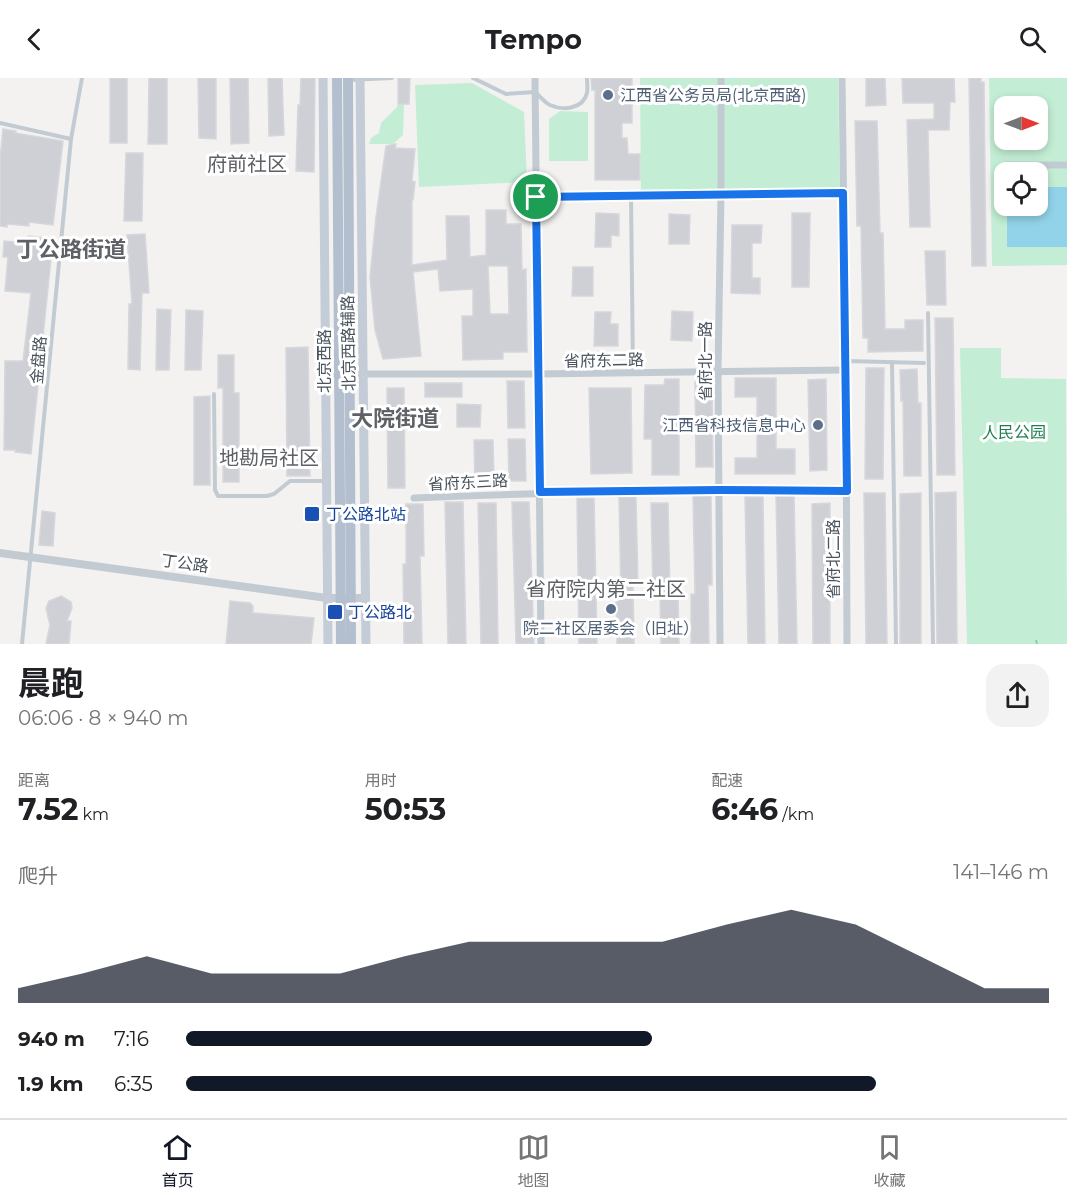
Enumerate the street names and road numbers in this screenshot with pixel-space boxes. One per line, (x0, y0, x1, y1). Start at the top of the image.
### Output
street label: 北京西路辅路 (338, 295, 359, 391)
street label: 省府北一路 (696, 321, 715, 401)
street label: 北京西路 (315, 329, 334, 393)
street label: 金盘路 (27, 335, 50, 385)
street label: 省府东二路 (564, 350, 644, 371)
street label: 省府东三路 (428, 471, 508, 494)
street label: 省府北二路 (824, 519, 843, 599)
street label: 丁公路 (160, 551, 210, 576)

